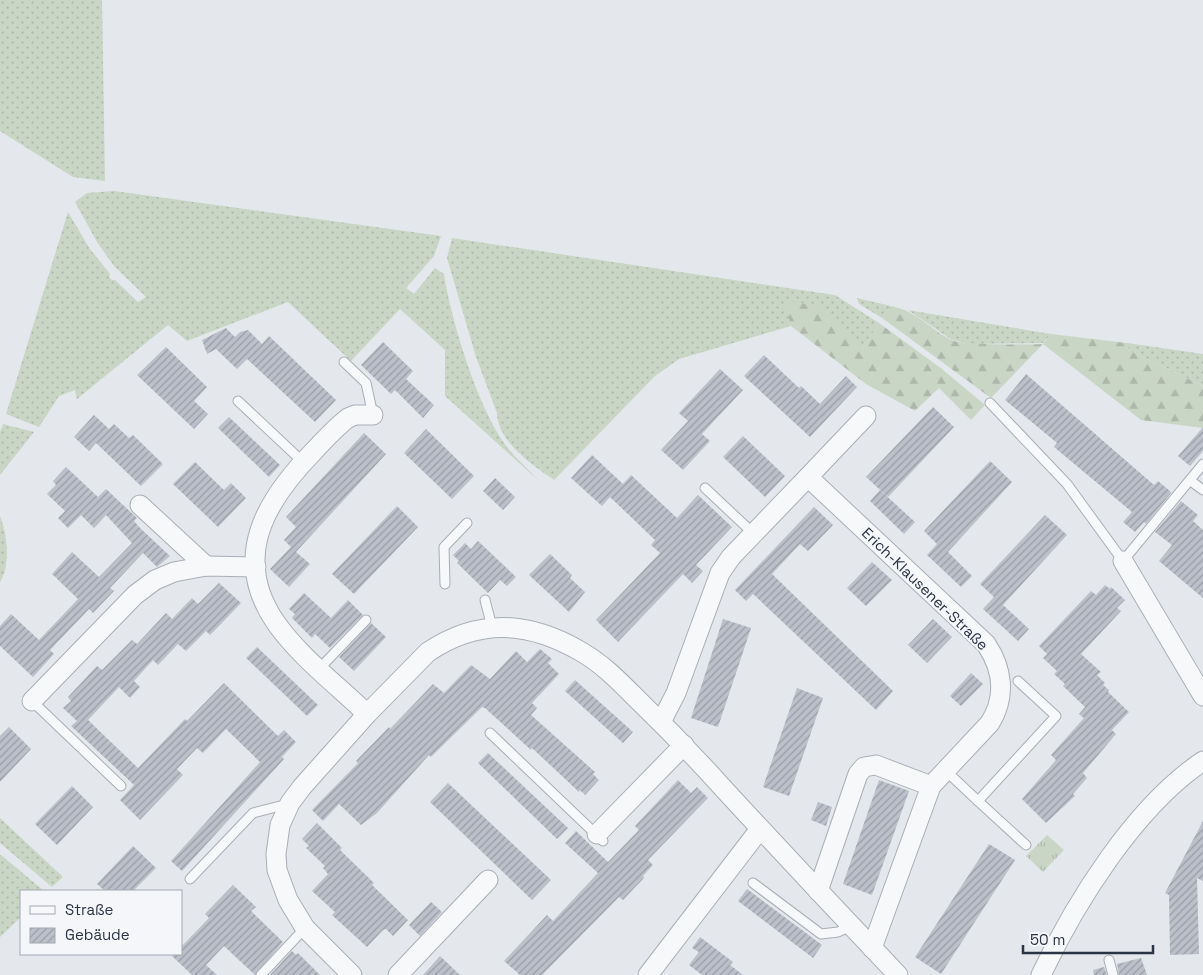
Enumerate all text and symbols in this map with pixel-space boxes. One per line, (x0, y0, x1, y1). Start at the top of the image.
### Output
street label: Erich-Klausener-Straße (858, 523, 993, 654)
legend (20, 890, 182, 955)
text: Straße (65, 900, 114, 919)
scale bar (1023, 922, 1153, 954)
text: Gebäude (65, 925, 130, 944)
text: 50 m (1030, 930, 1065, 949)

